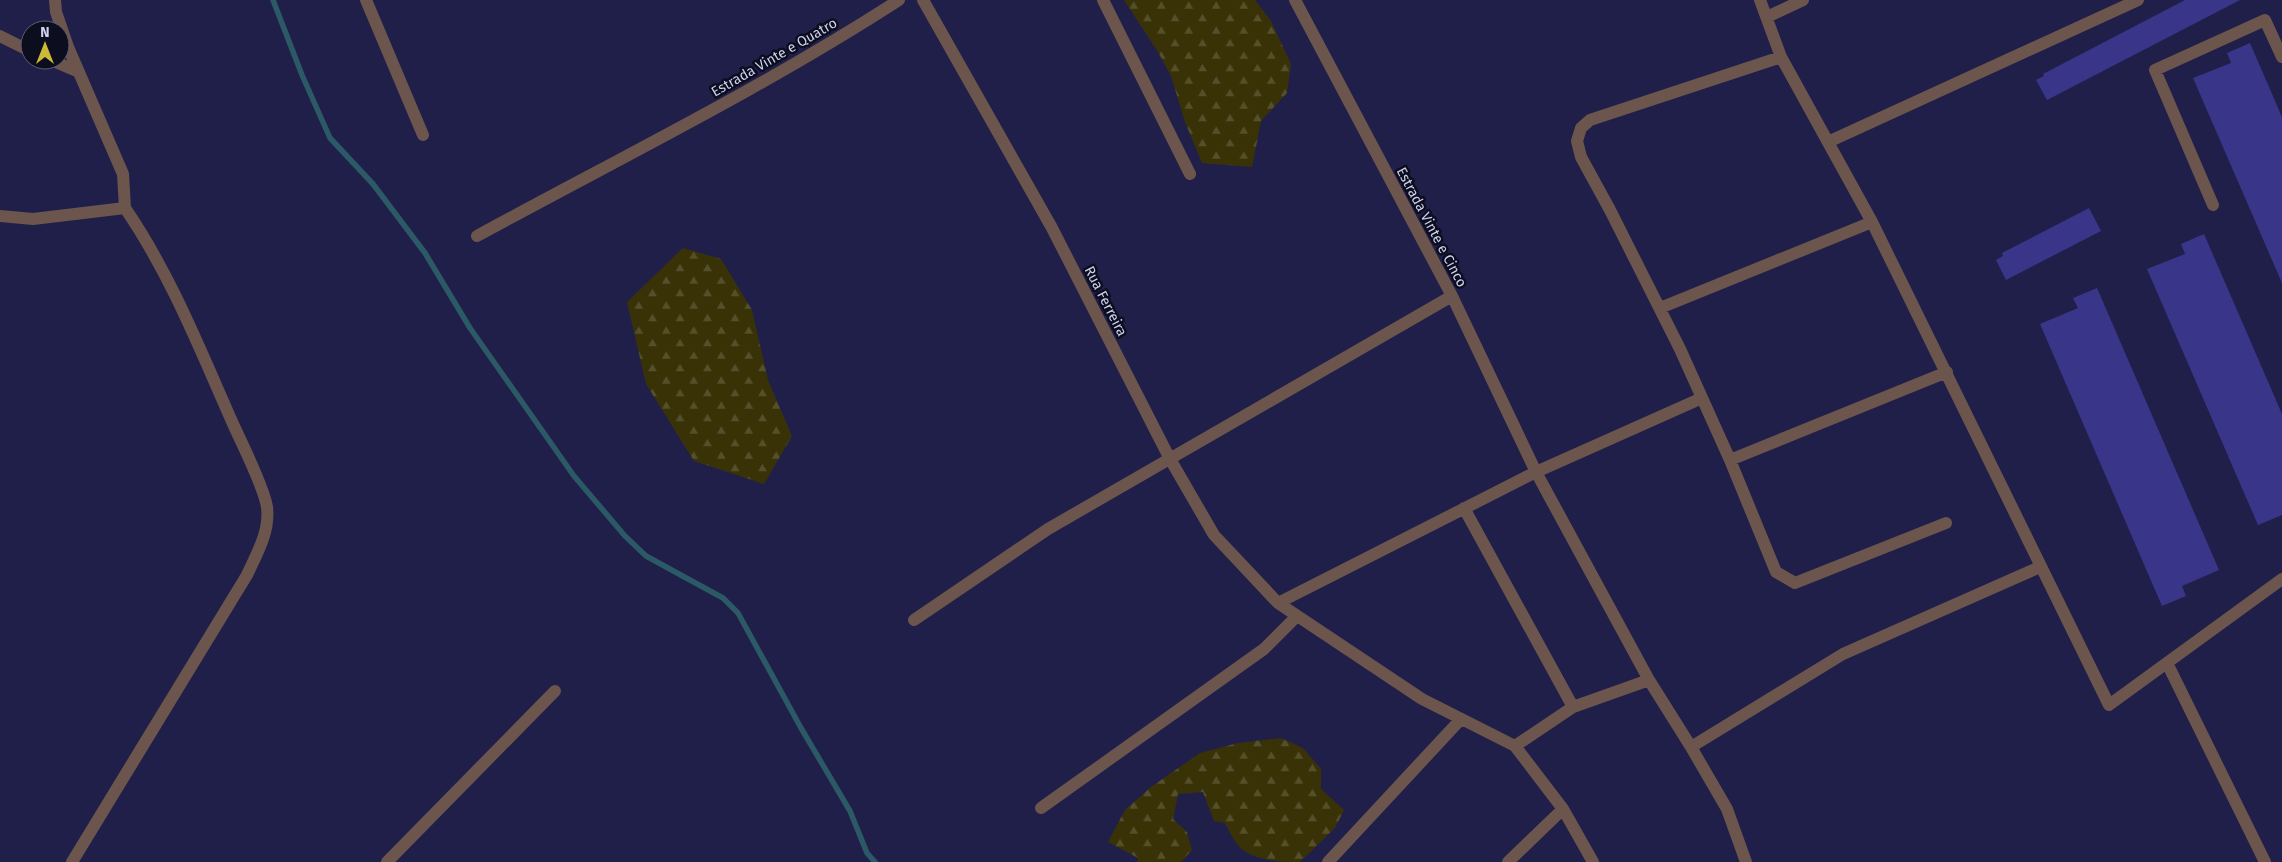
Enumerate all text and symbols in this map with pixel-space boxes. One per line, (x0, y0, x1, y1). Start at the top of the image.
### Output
street label: Estrada Vinte e Quatro (708, 14, 840, 100)
north arrow (20, 20, 70, 70)
text: N (40, 24, 50, 41)
street label: Estrada Vinte e Cinco (1393, 164, 1470, 290)
street label: Rua Ferreira (1081, 263, 1130, 339)

